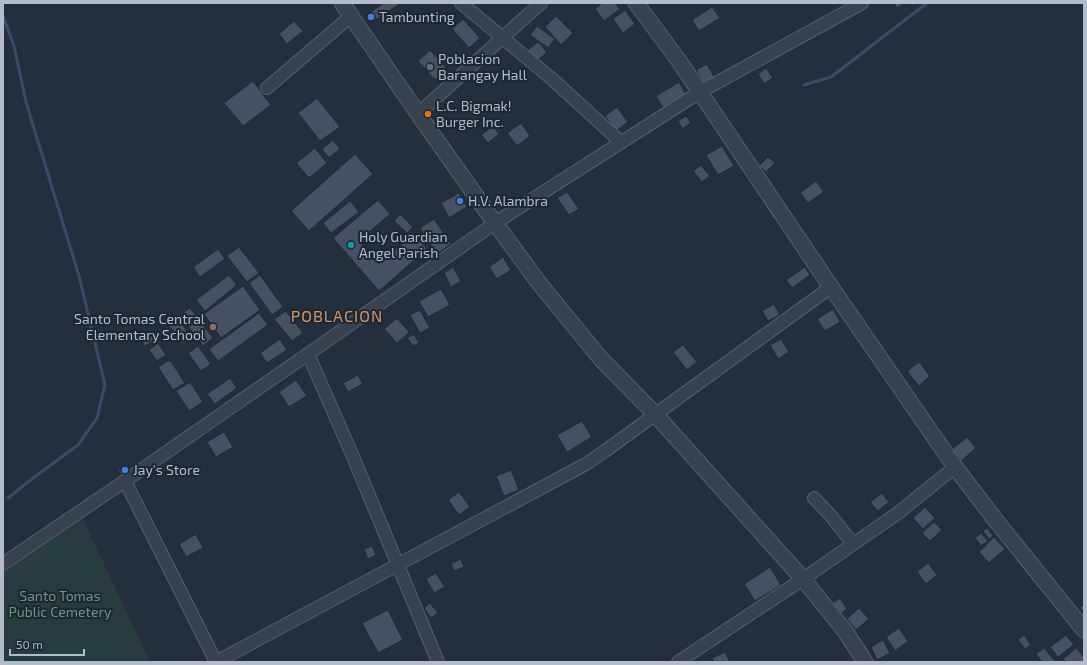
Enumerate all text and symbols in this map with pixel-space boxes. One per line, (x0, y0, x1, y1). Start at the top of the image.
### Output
place label: Tambunting (379, 8, 455, 25)
marker: Tambunting (366, 12, 376, 22)
place label: Poblacion Barangay Hall (438, 50, 528, 83)
marker: Poblacion Barangay Hall (425, 62, 435, 72)
place label: L.C. Bigmak! Burger Inc. (436, 97, 512, 130)
marker: L.C. Bigmak! Burger Inc. (423, 109, 433, 119)
place label: H.V. Alambra (468, 192, 548, 209)
marker: H.V. Alambra (455, 196, 465, 206)
place label: Holy Guardian Angel Parish (359, 228, 448, 261)
marker: Holy Guardian Angel Parish (346, 240, 356, 250)
district label: POBLACION (291, 306, 383, 325)
place label: Santo Tomas Central Elementary School (74, 310, 206, 343)
marker: Santo Tomas Central Elementary School (208, 322, 218, 332)
place label: Jay's Store (133, 461, 200, 478)
marker: Jay's Store (120, 465, 130, 475)
park label: Santo Tomas Public Cemetery (9, 587, 112, 620)
scale bar (10, 631, 84, 657)
text: 50 m (16, 637, 43, 651)

